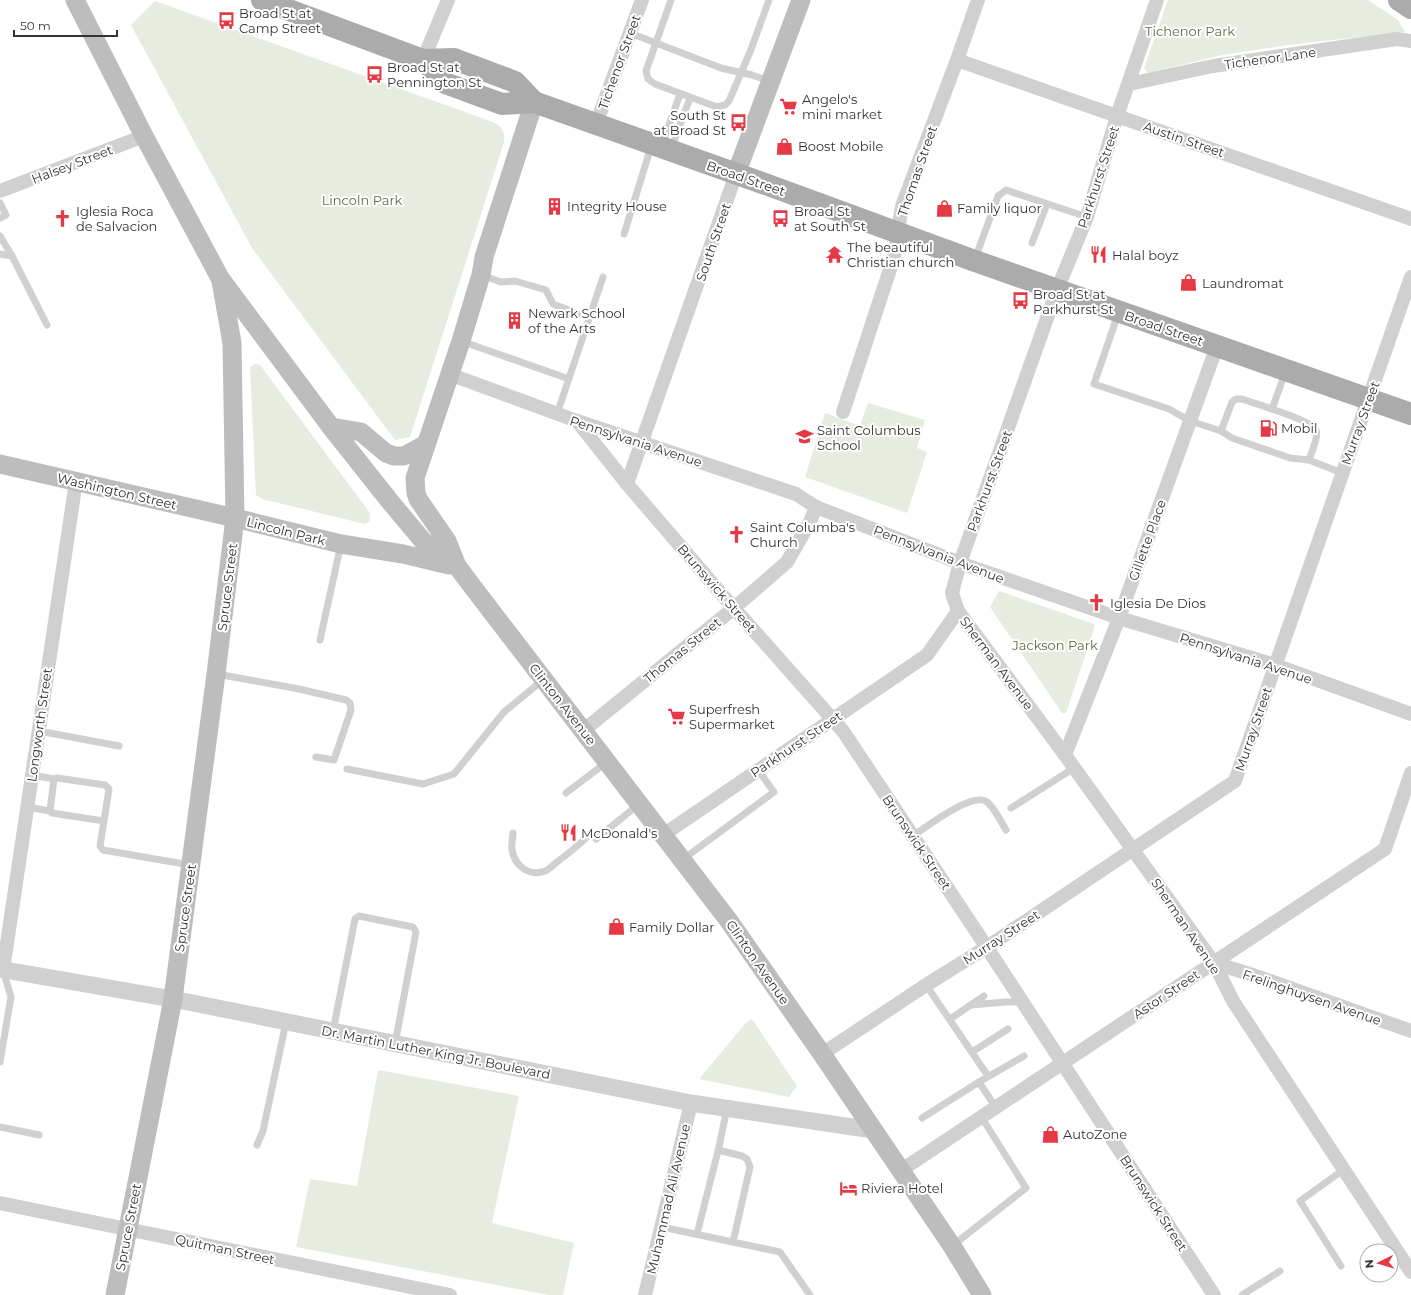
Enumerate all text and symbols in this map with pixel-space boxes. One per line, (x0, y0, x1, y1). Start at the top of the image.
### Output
place label: Broad St at Camp Street (239, 5, 321, 36)
bus stop icon: Broad St at Camp Street (216, 10, 236, 30)
scale bar (14, 12, 117, 38)
street label: Tichenor Street (594, 12, 644, 112)
text: 50 m (20, 18, 51, 33)
park label: Tichenor Park (1145, 23, 1235, 39)
street label: Tichenor Lane (1223, 44, 1317, 72)
place label: Broad St at Pennington St (387, 59, 481, 90)
bus stop icon: Broad St at Pennington St (364, 64, 384, 84)
place label: Angelo's mini market (802, 91, 882, 122)
supermarket icon: Angelo's mini market (779, 96, 799, 116)
place label: South St at Broad St (654, 107, 726, 138)
bus stop icon: South St at Broad St (729, 112, 749, 132)
street label: Austin Street (1141, 118, 1227, 160)
street label: Thomas Street (894, 124, 940, 218)
street label: Parkhurst Street (1074, 124, 1122, 230)
shop icon: Boost Mobile (775, 136, 795, 156)
place label: Boost Mobile (798, 138, 884, 154)
street label: Halsey Street (29, 141, 115, 187)
street label: Broad Street (705, 157, 787, 199)
park label: Lincoln Park (322, 192, 403, 208)
building icon: Integrity House (544, 196, 564, 216)
place label: Integrity House (567, 198, 667, 214)
shop icon: Family liquor (934, 198, 954, 218)
place label: Family liquor (957, 200, 1042, 216)
street label: South Street (692, 201, 734, 283)
place label: Iglesia Roca de Salvacion (76, 203, 157, 234)
place label: Broad St at South St (794, 203, 866, 234)
church icon: Iglesia Roca de Salvacion (53, 208, 73, 228)
bus stop icon: Broad St at South St (771, 208, 791, 228)
place label: The beautiful Christian church (847, 239, 954, 270)
temple icon: The beautiful Christian church (824, 244, 844, 264)
restaurant icon: Halal boyz (1089, 245, 1109, 265)
place label: Halal boyz (1112, 247, 1179, 263)
shop icon: Laundromat (1179, 273, 1199, 293)
place label: Laundromat (1202, 275, 1284, 291)
place label: Broad St at Parkhurst St (1033, 286, 1114, 317)
bus stop icon: Broad St at Parkhurst St (1010, 291, 1030, 311)
place label: Newark School of the Arts (528, 305, 625, 336)
street label: Broad Street (1123, 307, 1205, 349)
building icon: Newark School of the Arts (505, 310, 525, 330)
street label: Murray Street (1337, 379, 1383, 467)
street label: Pennsylvania Avenue (568, 412, 704, 470)
fuel station icon: Mobil (1258, 418, 1278, 438)
place label: Mobil (1281, 420, 1317, 436)
place label: Saint Columbus School (817, 422, 921, 453)
school or university icon: Saint Columbus School (794, 427, 814, 447)
street label: Parkhurst Street (963, 428, 1015, 534)
street label: Washington Street (56, 469, 178, 513)
street label: Gillette Place (1125, 497, 1169, 583)
street label: Lincoln Park (245, 513, 327, 549)
place label: Saint Columba's Church (750, 519, 855, 550)
street label: Pennsylvania Avenue (872, 522, 1007, 586)
church icon: Saint Columba's Church (727, 524, 747, 544)
street label: Brunswick Street (674, 541, 760, 635)
street label: Spruce Street (214, 542, 240, 632)
church icon: Iglesia De Dios (1087, 593, 1107, 613)
place label: Iglesia De Dios (1110, 595, 1206, 611)
street label: Sherman Avenue (957, 613, 1037, 713)
street label: Thomas Street (640, 614, 724, 686)
street label: Pennsylvania Avenue (1178, 629, 1314, 687)
park label: Jackson Park (1011, 637, 1098, 653)
street label: Clinton Avenue (526, 660, 600, 748)
street label: Longworth Street (23, 667, 55, 783)
street label: Murray Street (1231, 685, 1275, 773)
place label: Superfresh Supermarket (689, 701, 775, 732)
supermarket icon: Superfresh Supermarket (666, 706, 686, 726)
street label: Parkhurst Street (747, 708, 845, 780)
street label: Brunswick Street (879, 791, 955, 893)
restaurant icon: McDonald's (558, 823, 578, 843)
place label: McDonald's (581, 825, 657, 841)
street label: Spruce Street (171, 863, 199, 953)
street label: Sherman Avenue (1148, 875, 1224, 977)
street label: Murray Street (960, 906, 1042, 968)
shop icon: Family Dollar (606, 917, 626, 937)
street label: Clinton Avenue (723, 917, 793, 1007)
place label: Family Dollar (629, 919, 715, 935)
street label: Astor Street (1130, 966, 1202, 1022)
street label: Frelinghuysen Avenue (1241, 966, 1384, 1028)
street label: Dr. Martin Luther King Jr. Boulevard (320, 1022, 552, 1082)
street label: Muhammad Ali Avenue (643, 1122, 693, 1276)
shop icon: AutoZone (1040, 1124, 1060, 1144)
place label: AutoZone (1063, 1126, 1127, 1142)
street label: Brunswick Street (1117, 1152, 1191, 1254)
hotel icon: Riviera Hotel (838, 1178, 858, 1198)
place label: Riviera Hotel (861, 1180, 943, 1196)
street label: Spruce Street (112, 1182, 144, 1272)
street label: Quitman Street (174, 1231, 276, 1267)
north arrow (1359, 1243, 1399, 1283)
text: N (1362, 1259, 1376, 1269)

